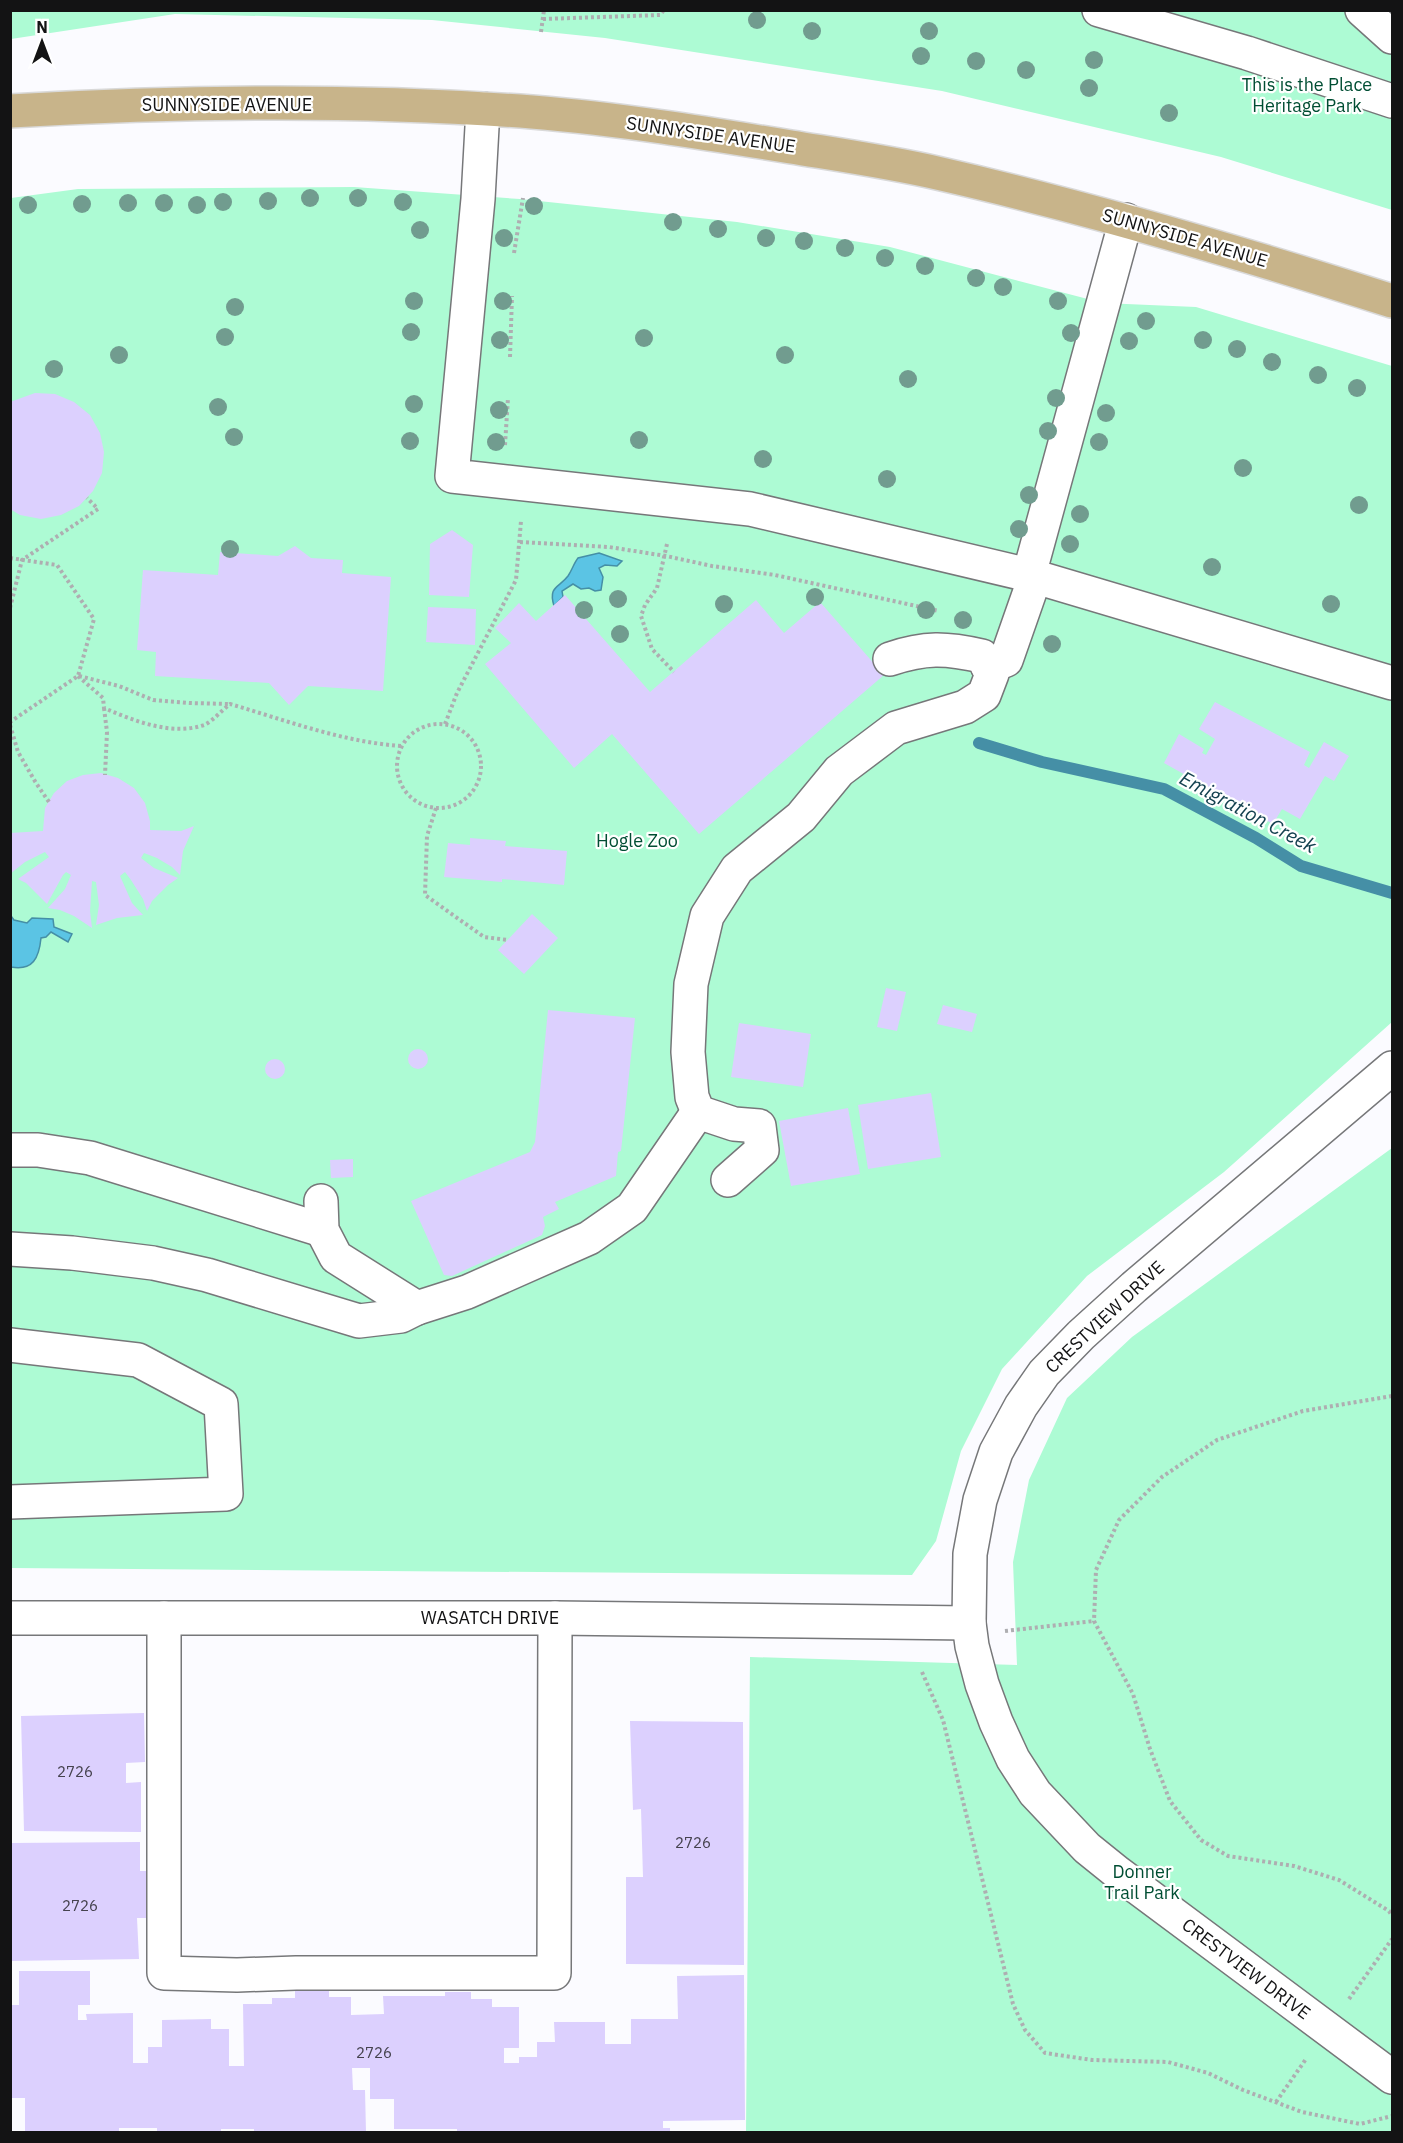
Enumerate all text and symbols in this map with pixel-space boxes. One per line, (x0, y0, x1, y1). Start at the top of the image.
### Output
north arrow (12, 12, 72, 72)
text: N (36, 17, 48, 37)
park label: This is the Place Heritage Park (1242, 73, 1372, 117)
street label: SUNNYSIDE AVENUE (142, 93, 312, 116)
street label: SUNNYSIDE AVENUE (625, 111, 797, 158)
street label: SUNNYSIDE AVENUE (1100, 203, 1270, 272)
water label: Emigration Creek (1175, 764, 1322, 859)
park label: Hogle Zoo (596, 829, 678, 852)
street label: CRESTVIEW DRIVE (1040, 1255, 1169, 1378)
street label: WASATCH DRIVE (421, 1606, 559, 1629)
house number: 2726 (57, 1762, 93, 1781)
house number: 2726 (675, 1833, 711, 1852)
park label: Donner Trail Park (1104, 1860, 1180, 1904)
house number: 2726 (62, 1896, 98, 1915)
street label: CRESTVIEW DRIVE (1177, 1913, 1315, 2024)
house number: 2726 (356, 2043, 392, 2062)

